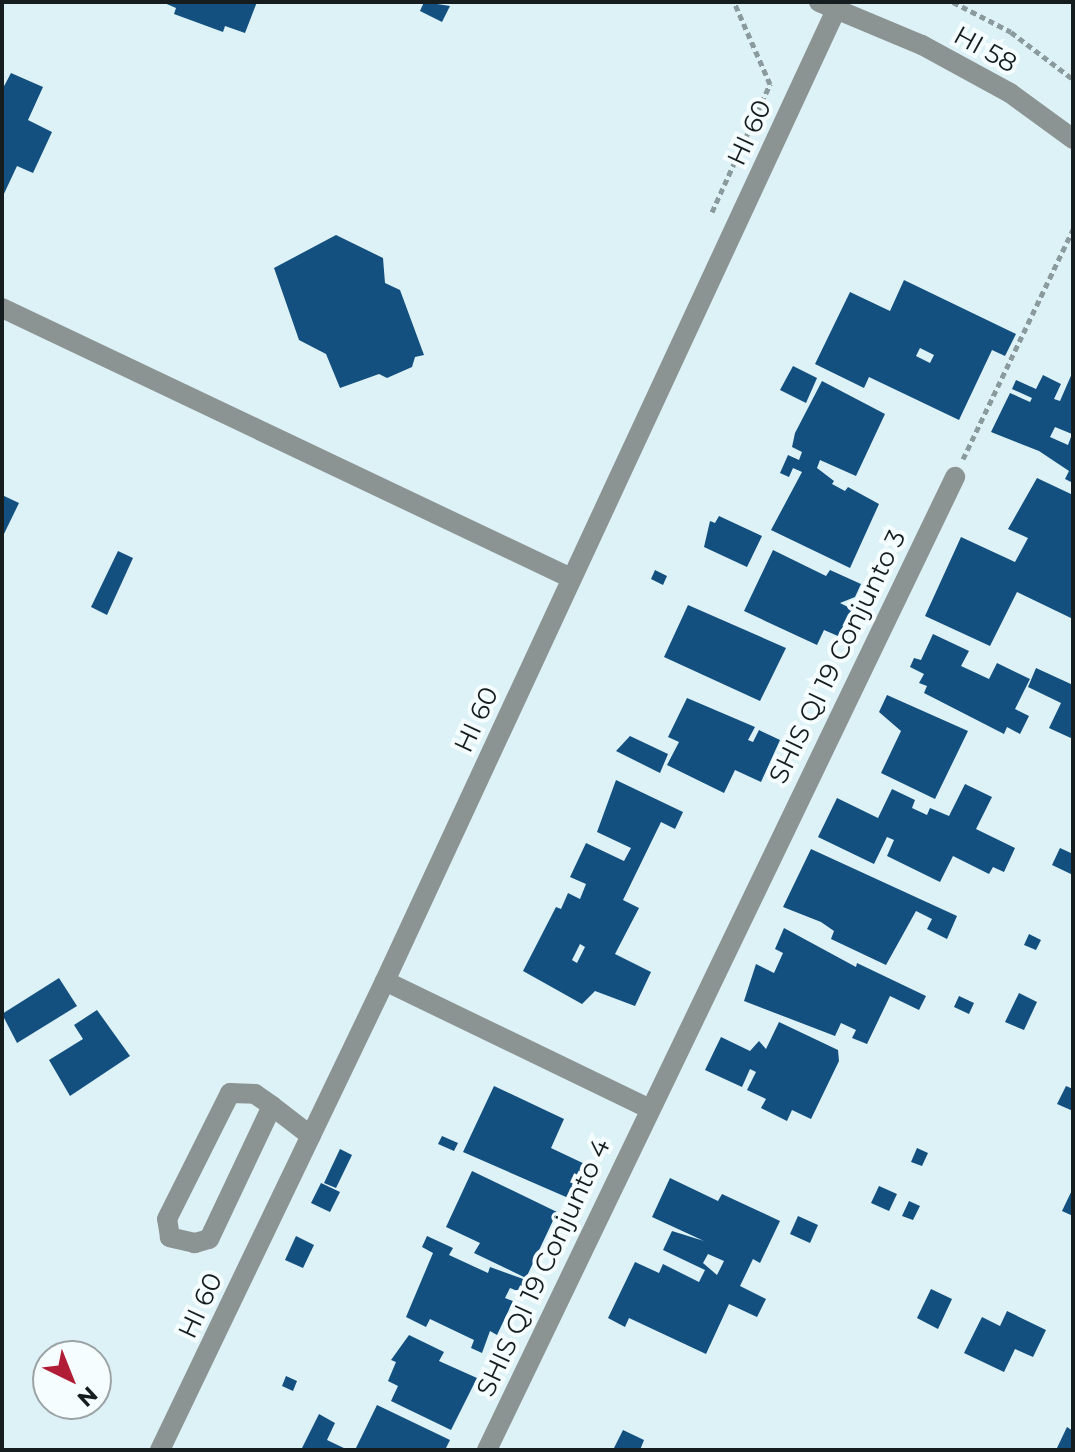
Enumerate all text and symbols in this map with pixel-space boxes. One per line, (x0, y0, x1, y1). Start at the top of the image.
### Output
street label: HI 58 (948, 20, 1022, 80)
street label: HI 60 (721, 95, 779, 171)
street label: SHIS QI 19 Conjunto 3 (763, 525, 913, 789)
street label: HI 60 (448, 682, 506, 758)
street label: SHIS QI 19 Conjunto 4 (471, 1134, 617, 1402)
street label: HI 60 (172, 1268, 230, 1344)
north arrow (32, 1340, 112, 1420)
text: N (72, 1381, 103, 1412)

